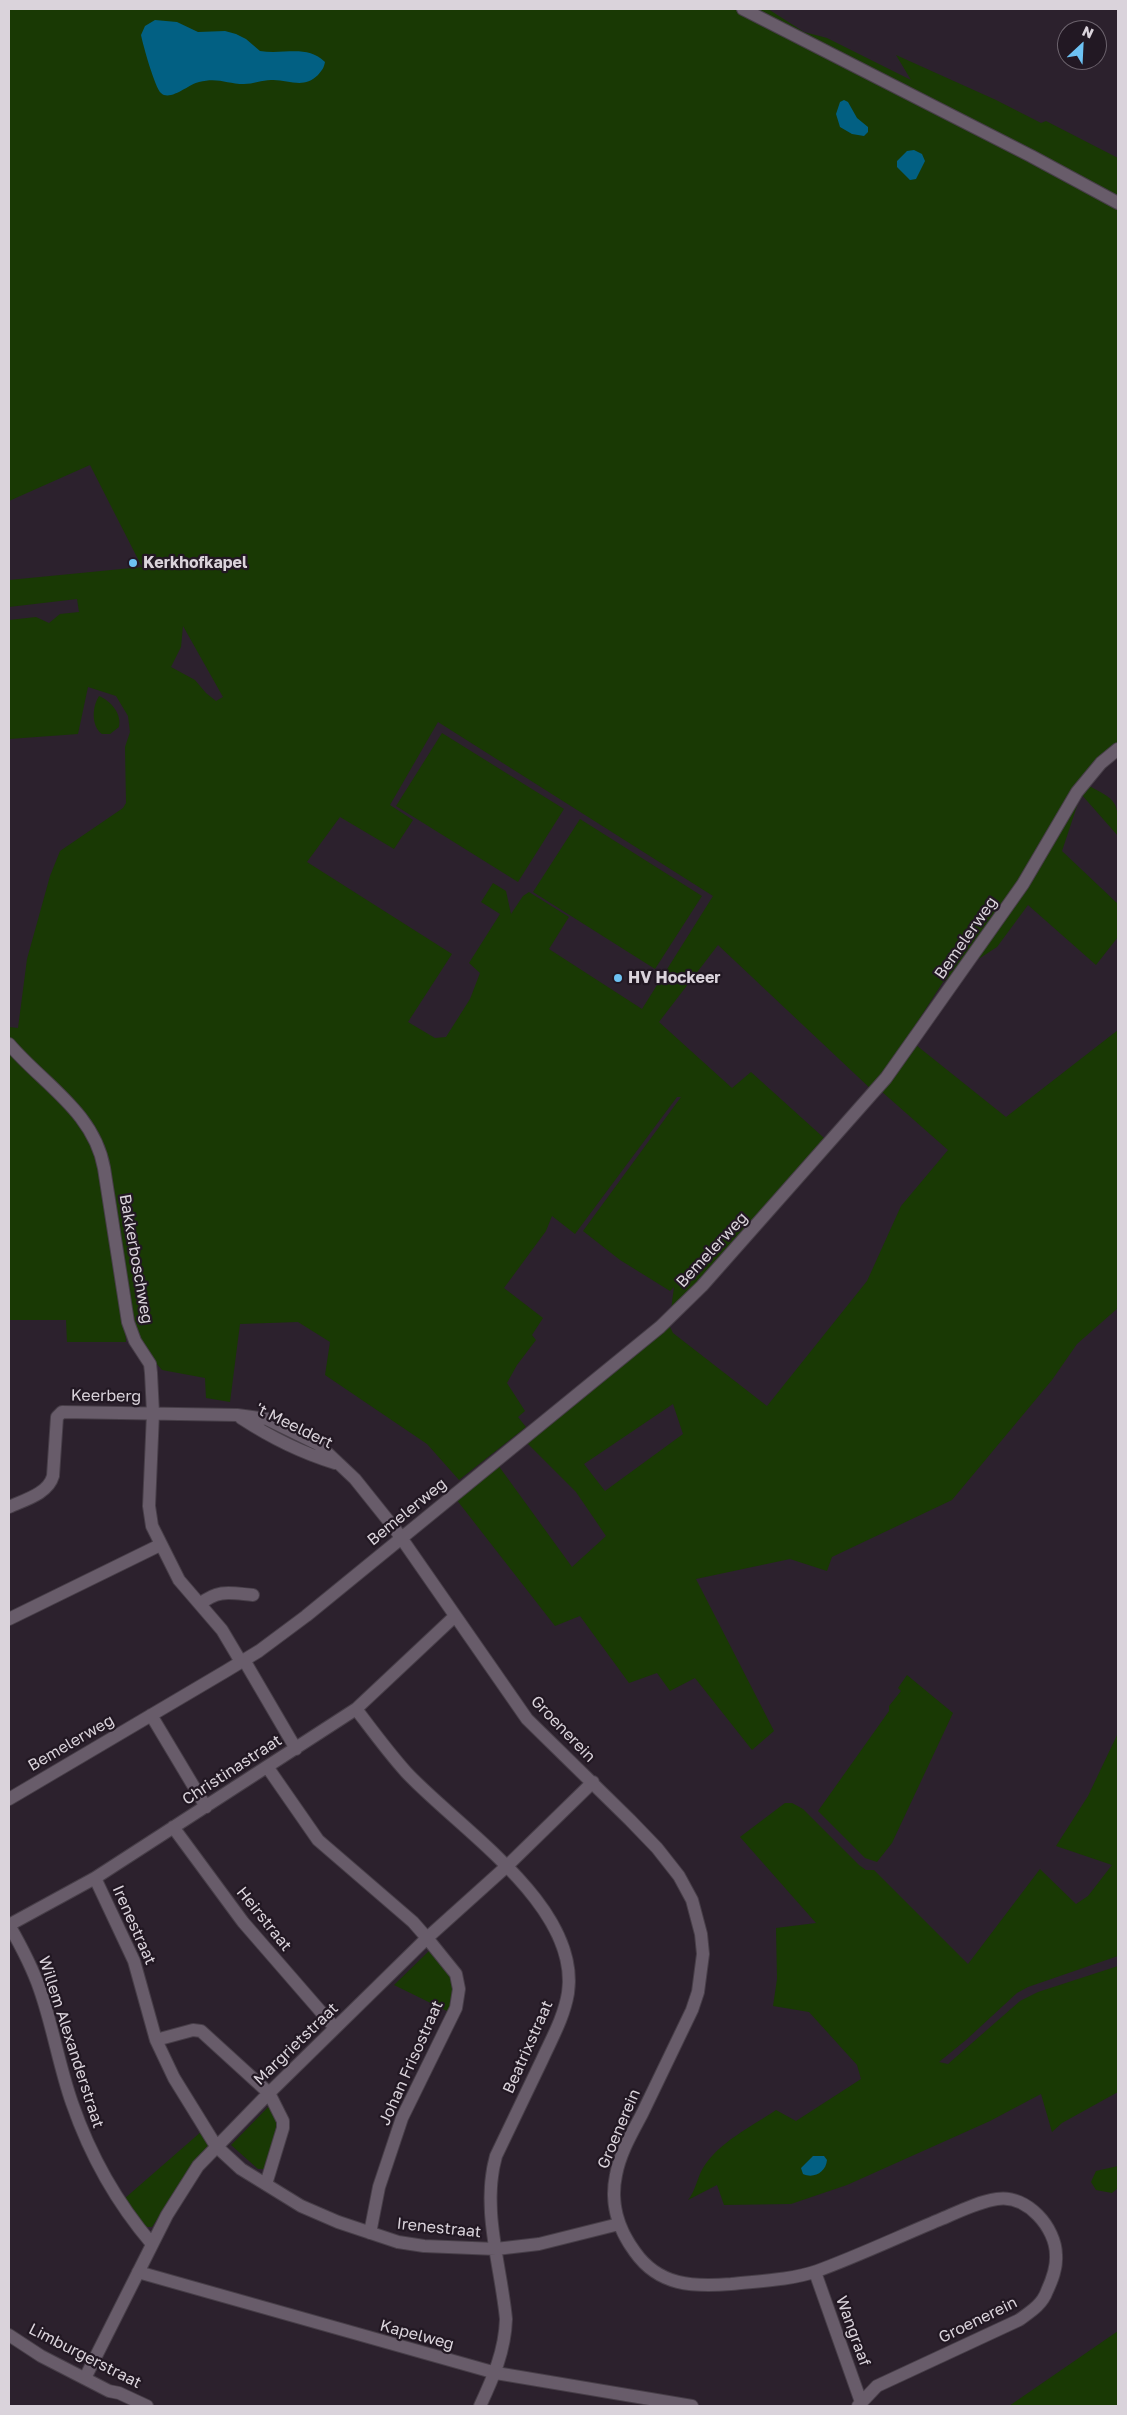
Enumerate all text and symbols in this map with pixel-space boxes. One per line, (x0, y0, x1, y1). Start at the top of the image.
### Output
north arrow (1057, 20, 1107, 70)
text: N (1080, 22, 1097, 42)
place label: Kerkhofkapel (143, 553, 247, 573)
marker: Kerkhofkapel (127, 557, 139, 569)
street label: Bemelerweg (931, 893, 1001, 983)
place label: HV Hockeer (628, 968, 721, 988)
marker: HV Hockeer (612, 972, 624, 984)
street label: Bakkerboschweg (115, 1193, 157, 1325)
street label: Bemelerweg (672, 1208, 752, 1292)
street label: Keerberg (71, 1386, 141, 1406)
street label: 't Meeldert (252, 1399, 336, 1453)
street label: Bemelerweg (364, 1474, 450, 1550)
street label: Groenerein (527, 1692, 599, 1766)
street label: Bemelerweg (25, 1711, 117, 1775)
street label: Christinastraat (179, 1731, 285, 1809)
street label: Irenestraat (108, 1882, 160, 1968)
street label: Heirstraat (232, 1883, 296, 1955)
street label: Willem Alexanderstraat (34, 1954, 108, 2130)
street label: Beatrixstraat (499, 1997, 557, 2097)
street label: Johan Frisostraat (375, 1998, 447, 2128)
street label: Margrietstraat (250, 1999, 342, 2089)
street label: Groenerein (594, 2086, 644, 2172)
street label: Irenestraat (396, 2214, 482, 2242)
street label: Wangraaf (831, 2293, 875, 2369)
street label: Groenerein (936, 2293, 1020, 2347)
street label: Kapelweg (378, 2316, 456, 2354)
street label: Limburgerstraat (25, 2319, 145, 2393)

